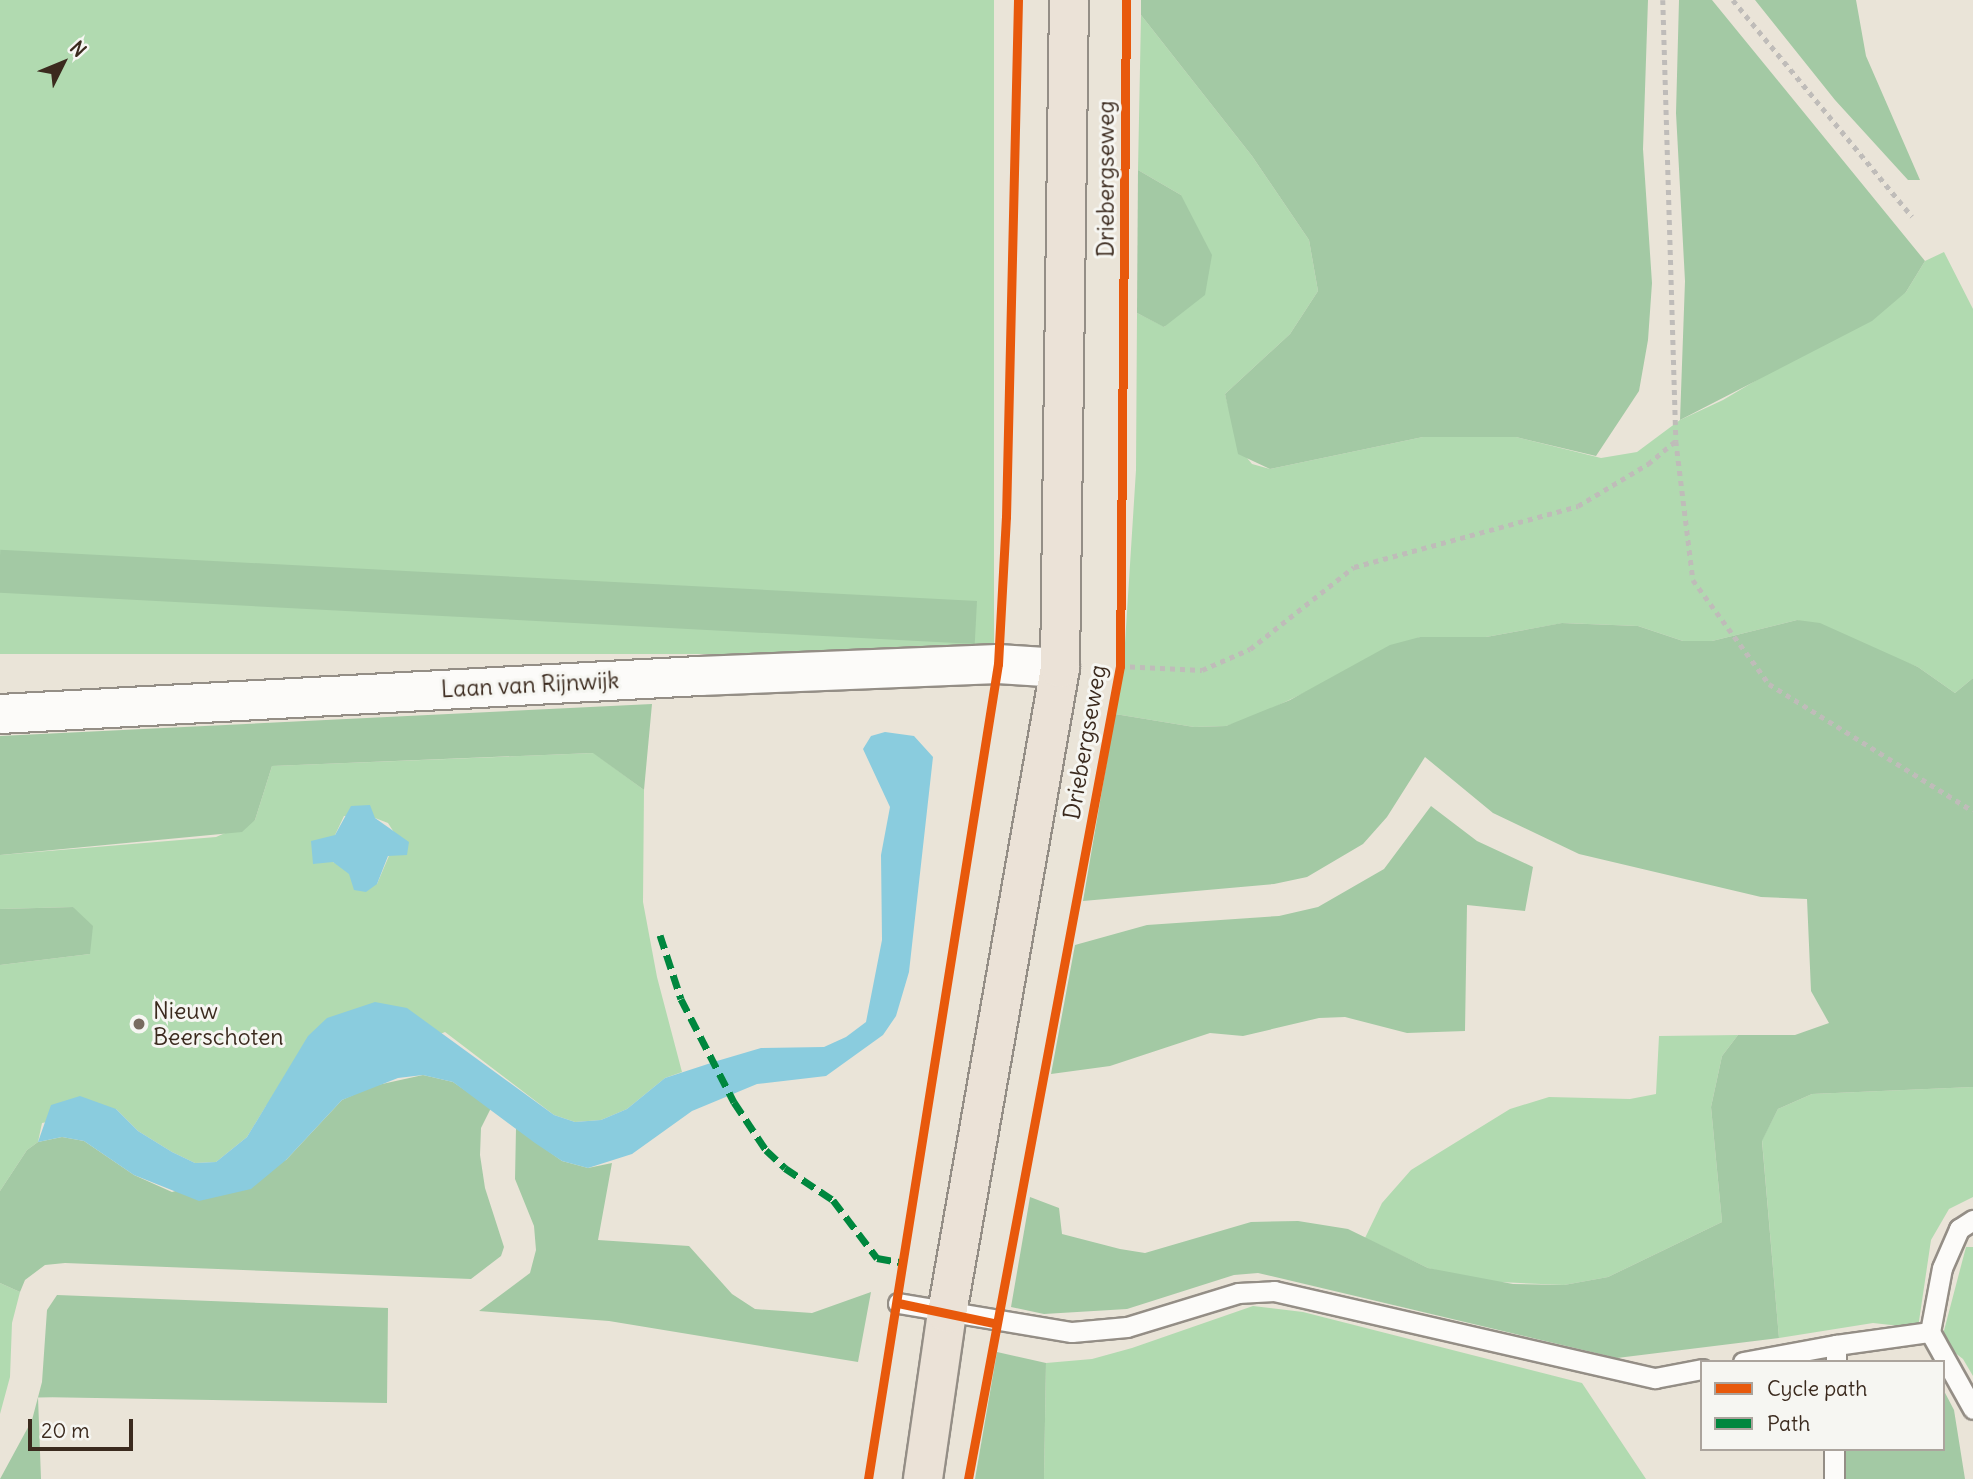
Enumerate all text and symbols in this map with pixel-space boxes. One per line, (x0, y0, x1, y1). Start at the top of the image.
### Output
north arrow (28, 28, 98, 98)
text: N (65, 36, 92, 62)
street label: Driebergseweg (1092, 101, 1120, 257)
street label: Driebergseweg (1058, 663, 1112, 821)
street label: Laan van Rijnwijk (440, 667, 620, 703)
place label: Nieuw Beerschoten (153, 997, 284, 1051)
marker: Nieuw Beerschoten (131, 1016, 147, 1032)
legend (1700, 1360, 1945, 1451)
text: Cycle path (1767, 1375, 1867, 1402)
scale bar (32, 1406, 136, 1450)
text: Path (1767, 1410, 1810, 1437)
text: 20 m (41, 1417, 90, 1444)

